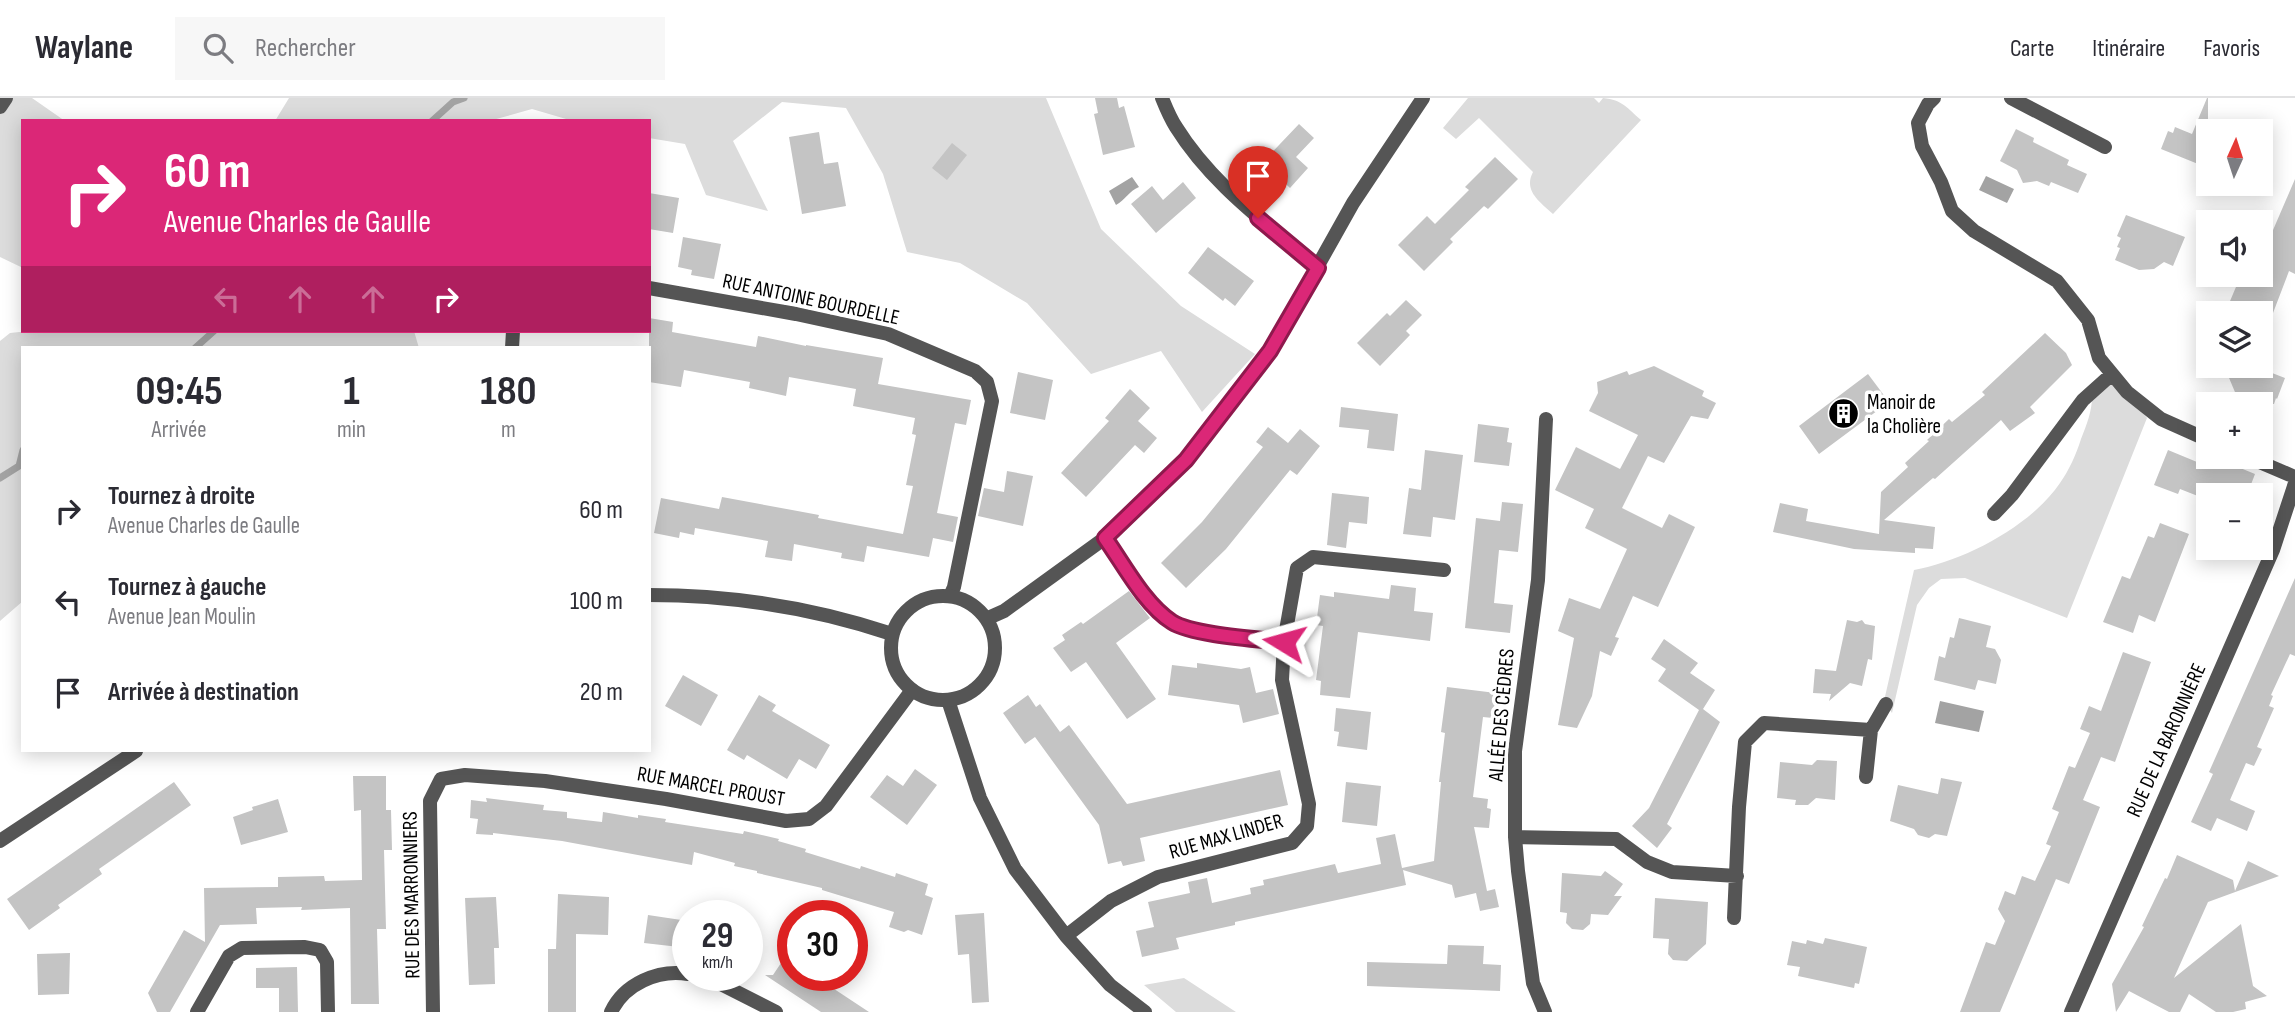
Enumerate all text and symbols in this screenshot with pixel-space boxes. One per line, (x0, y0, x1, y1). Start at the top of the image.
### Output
search box (175, 17, 665, 80)
text: Waylane (35, 28, 133, 68)
icon: search (199, 29, 237, 67)
text: Rechercher (255, 33, 356, 64)
text: Carte (2010, 34, 2054, 63)
text: Itinéraire (2092, 34, 2165, 63)
text: Favoris (2203, 34, 2260, 63)
north arrow (2196, 119, 2273, 196)
map controls (2196, 119, 2273, 560)
text: 60 m (164, 143, 251, 202)
pin (1228, 146, 1288, 218)
icon: right (49, 147, 140, 238)
icon: arrive (1239, 157, 1277, 195)
text: Avenue Charles de Gaulle (164, 203, 431, 242)
button: sound (2196, 210, 2273, 287)
street label: RUE ANTOINE BOURDELLE (720, 269, 902, 330)
icon: left (208, 280, 246, 318)
icon: ahead (281, 280, 319, 318)
icon: ahead (354, 280, 392, 318)
icon: right (427, 280, 465, 318)
button: layers (2196, 301, 2273, 378)
text: 09:45 (135, 366, 223, 417)
text: 1 (343, 366, 360, 417)
text: 180 (480, 366, 537, 417)
place label: Manoir de la Cholière (1867, 390, 1941, 439)
button: + (2196, 392, 2273, 469)
building icon: Manoir de la Cholière (1827, 397, 1861, 431)
text: Arrivée (152, 416, 207, 444)
text: min (337, 416, 366, 444)
text: m (501, 416, 516, 444)
text: Tournez à droite (108, 481, 255, 512)
button: − (2196, 483, 2273, 560)
icon: right (49, 492, 87, 530)
text: 60 m (579, 495, 623, 526)
text: Avenue Charles de Gaulle (108, 512, 300, 540)
text: Tournez à gauche (108, 572, 266, 603)
icon: left (49, 583, 87, 621)
text: 100 m (570, 586, 623, 617)
text: Avenue Jean Moulin (108, 603, 256, 631)
position arrow (1247, 605, 1321, 679)
street label: ALLÉE DES CÈDRES (1483, 648, 1520, 783)
street label: RUE DE LA BARONNIÈRE (2121, 660, 2212, 821)
icon: arrive (49, 674, 87, 712)
text: Arrivée à destination (108, 677, 299, 708)
text: 20 m (580, 677, 623, 708)
street label: RUE MARCEL PROUST (635, 761, 787, 812)
street label: RUE MAX LINDER (1166, 808, 1286, 865)
street label: RUE DES MARRONNIERS (398, 811, 425, 979)
speed limit sign: 30 (777, 900, 868, 991)
text: 29 (702, 915, 733, 958)
text: km/h (702, 952, 733, 973)

